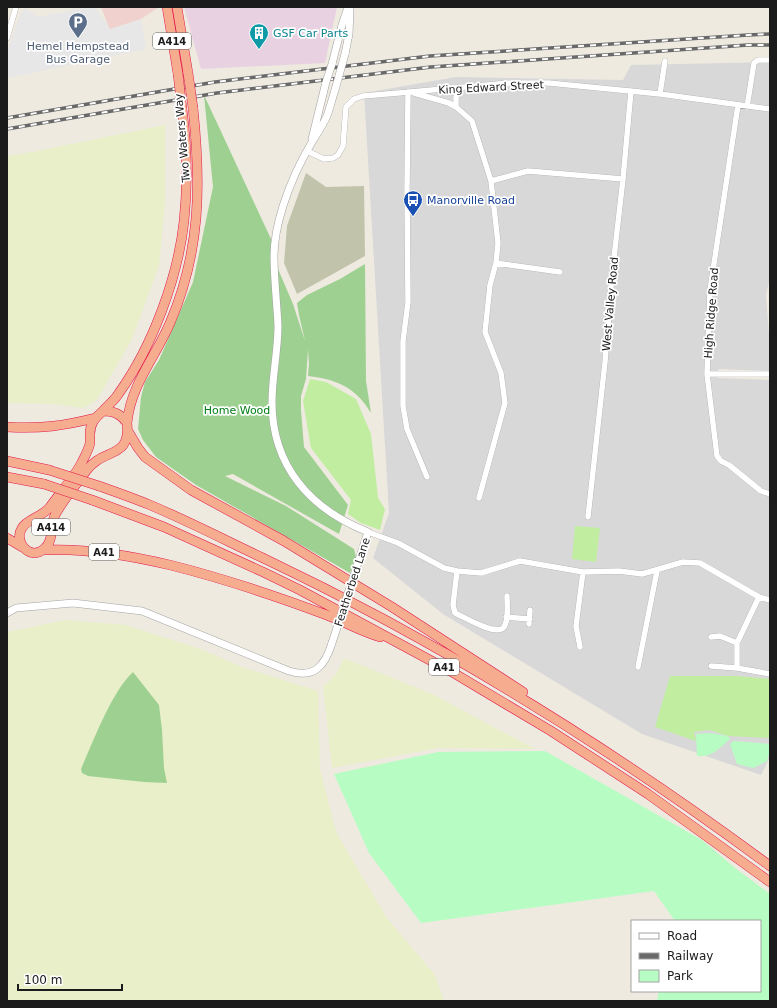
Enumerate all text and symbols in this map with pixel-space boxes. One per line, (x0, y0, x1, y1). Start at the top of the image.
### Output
parking icon: Hemel Hempstead Bus Garage (67, 11, 89, 39)
building icon: GSF Car Parts (248, 22, 270, 50)
place label: GSF Car Parts (273, 27, 348, 40)
road number: A414 (153, 33, 191, 49)
place label: Hemel Hempstead Bus Garage (27, 40, 129, 66)
street label: King Edward Street (438, 78, 545, 97)
street label: Two Waters Way (172, 92, 193, 184)
bus stop icon: Manorville Road (402, 189, 424, 217)
place label: Manorville Road (427, 194, 515, 207)
street label: West Valley Road (600, 256, 621, 352)
street label: High Ridge Road (702, 267, 721, 359)
park label: Home Wood (204, 404, 270, 417)
road number: A414 (32, 519, 70, 535)
street label: Featherbed Lane (332, 536, 373, 628)
road number: A41 (89, 544, 119, 560)
road number: A41 (429, 659, 459, 675)
legend (631, 920, 761, 992)
text: Road (667, 929, 697, 943)
text: Railway (667, 949, 713, 963)
scale bar (18, 966, 122, 992)
text: Park (667, 969, 693, 983)
text: 100 m (24, 973, 62, 987)

